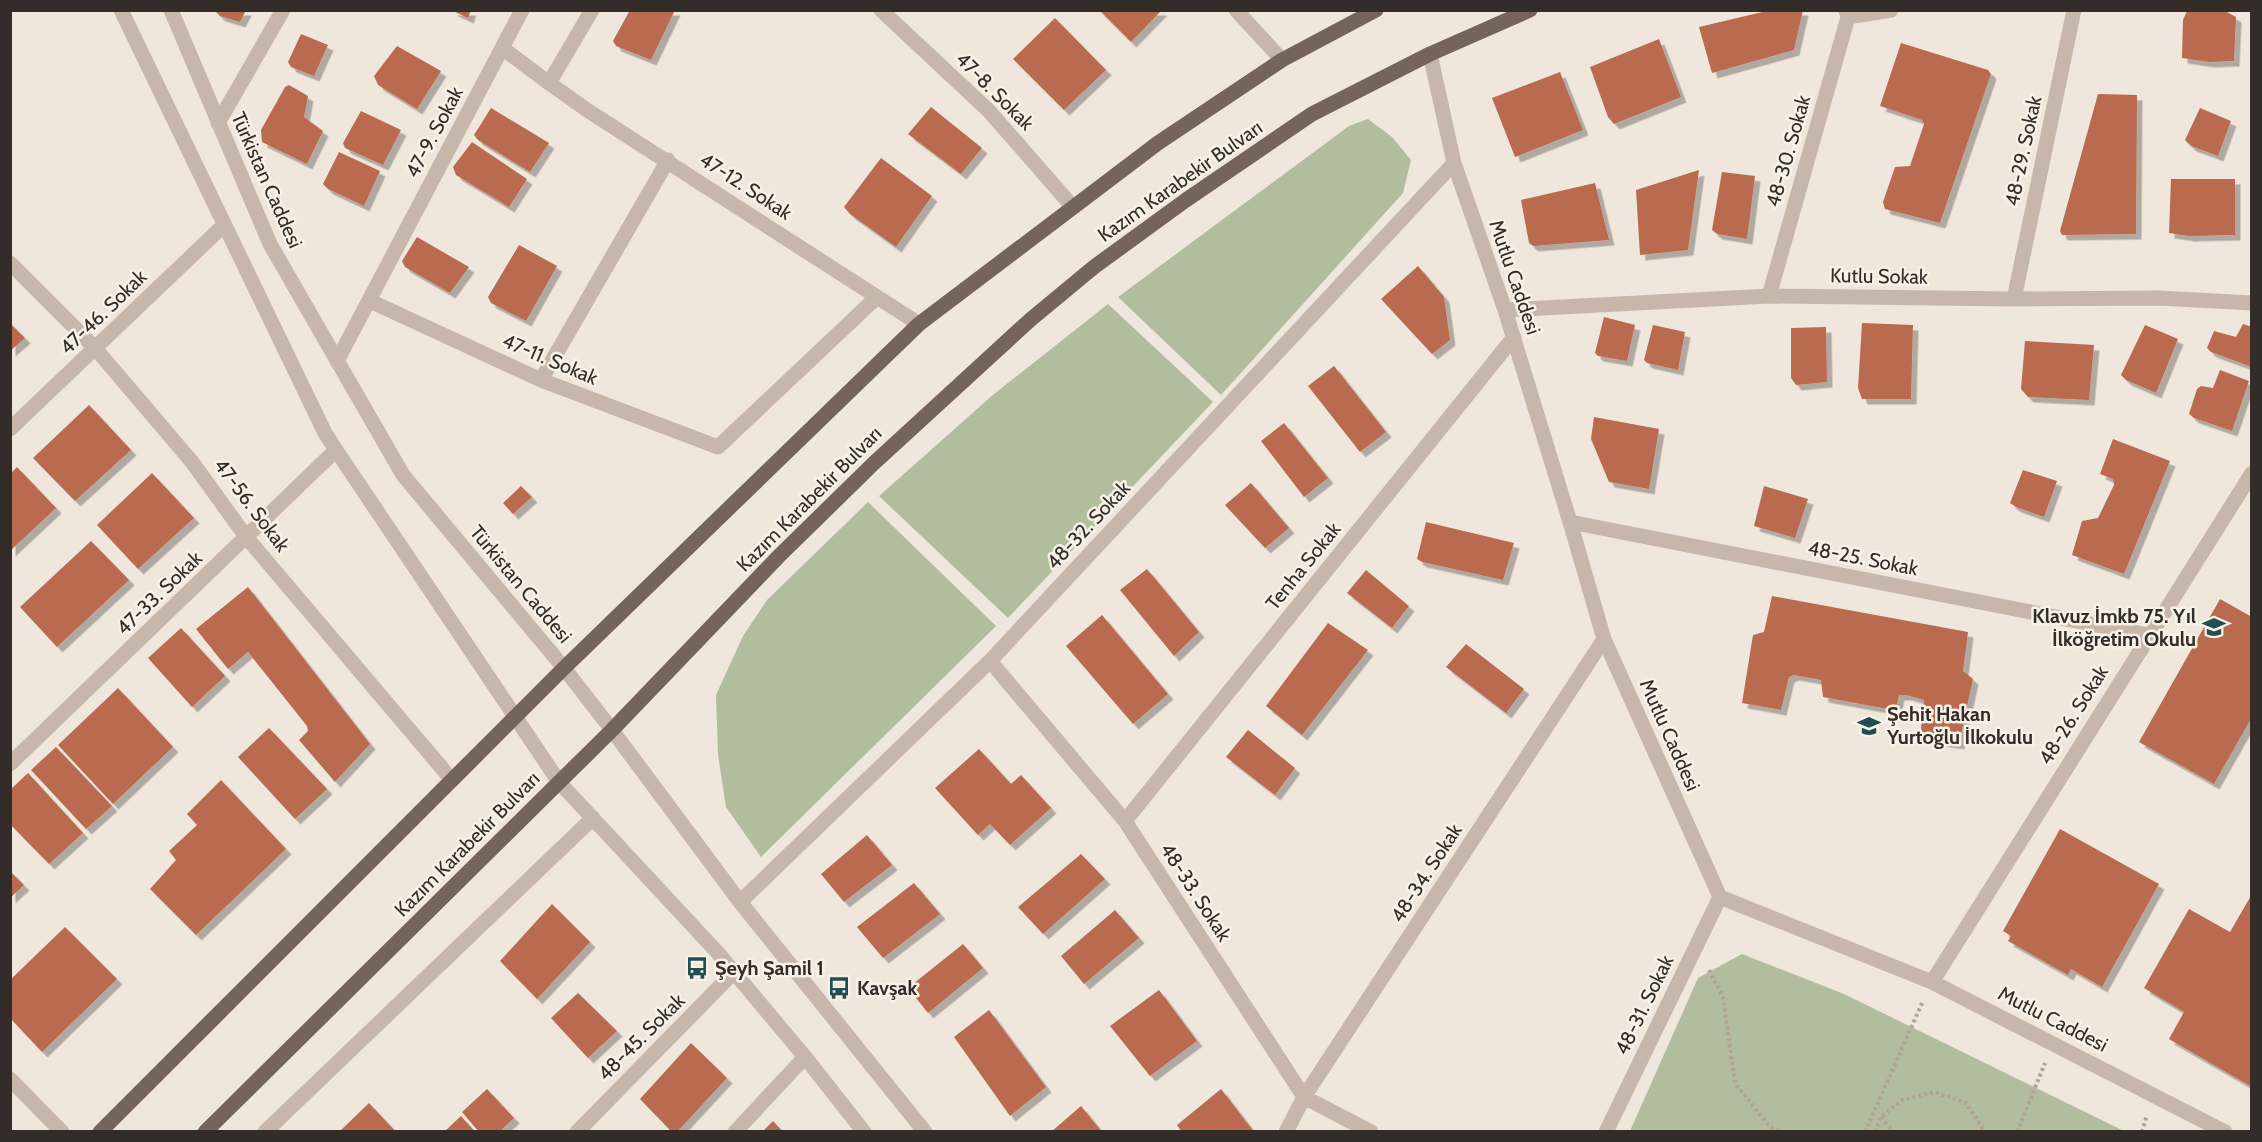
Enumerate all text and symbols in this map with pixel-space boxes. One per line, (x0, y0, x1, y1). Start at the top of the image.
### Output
street label: 47-8. Sokak (951, 47, 1039, 135)
street label: 47-9. Sokak (400, 82, 468, 182)
street label: 48-30. Sokak (1761, 92, 1815, 210)
street label: 48-29. Sokak (2000, 94, 2046, 208)
street label: Türkistan Caddesi (226, 108, 308, 252)
street label: Kazım Karabekir Bulvarı (1093, 115, 1267, 247)
street label: 47-12. Sokak (695, 147, 797, 225)
street label: Mutlu Caddesi (1484, 216, 1546, 338)
street label: Kutlu Sokak (1830, 263, 1928, 289)
street label: 47-46. Sokak (55, 265, 151, 359)
street label: 47-11. Sokak (499, 328, 601, 390)
street label: Kazım Karabekir Bulvarı (731, 421, 887, 577)
street label: 47-56. Sokak (209, 454, 295, 556)
street label: 48-32. Sokak (1041, 476, 1135, 574)
street label: Tenha Sokak (1260, 517, 1346, 615)
street label: Türkistan Caddesi (465, 520, 577, 648)
street label: 48-25. Sokak (1806, 536, 1920, 580)
street label: 47-33. Sokak (111, 546, 207, 640)
place label: Klavuz İmkb 75. Yıl İlköğretim Okulu (2032, 604, 2196, 651)
school or university icon: Klavuz İmkb 75. Yıl İlköğretim Okulu (2201, 614, 2227, 640)
street label: 48-26. Sokak (2033, 661, 2113, 769)
street label: Mutlu Caddesi (1635, 675, 1705, 795)
place label: Şehit Hakan Yurtoğlu İlkokulu (1886, 702, 2033, 749)
school or university icon: Şehit Hakan Yurtoğlu İlkokulu (1856, 713, 1882, 739)
street label: Kazım Karabekir Bulvarı (389, 766, 545, 922)
street label: 48-34. Sokak (1385, 819, 1467, 927)
street label: 48-33. Sokak (1155, 838, 1237, 946)
street label: 48-31. Sokak (1610, 951, 1678, 1059)
bus stop icon: Şeyh Şamil 1 (684, 955, 710, 981)
place label: Şeyh Şamil 1 (715, 956, 824, 980)
bus stop icon: Kavşak (826, 975, 852, 1001)
place label: Kavşak (857, 976, 917, 1000)
street label: Mutlu Caddesi (1994, 981, 2112, 1057)
street label: 48-45. Sokak (592, 988, 690, 1086)

